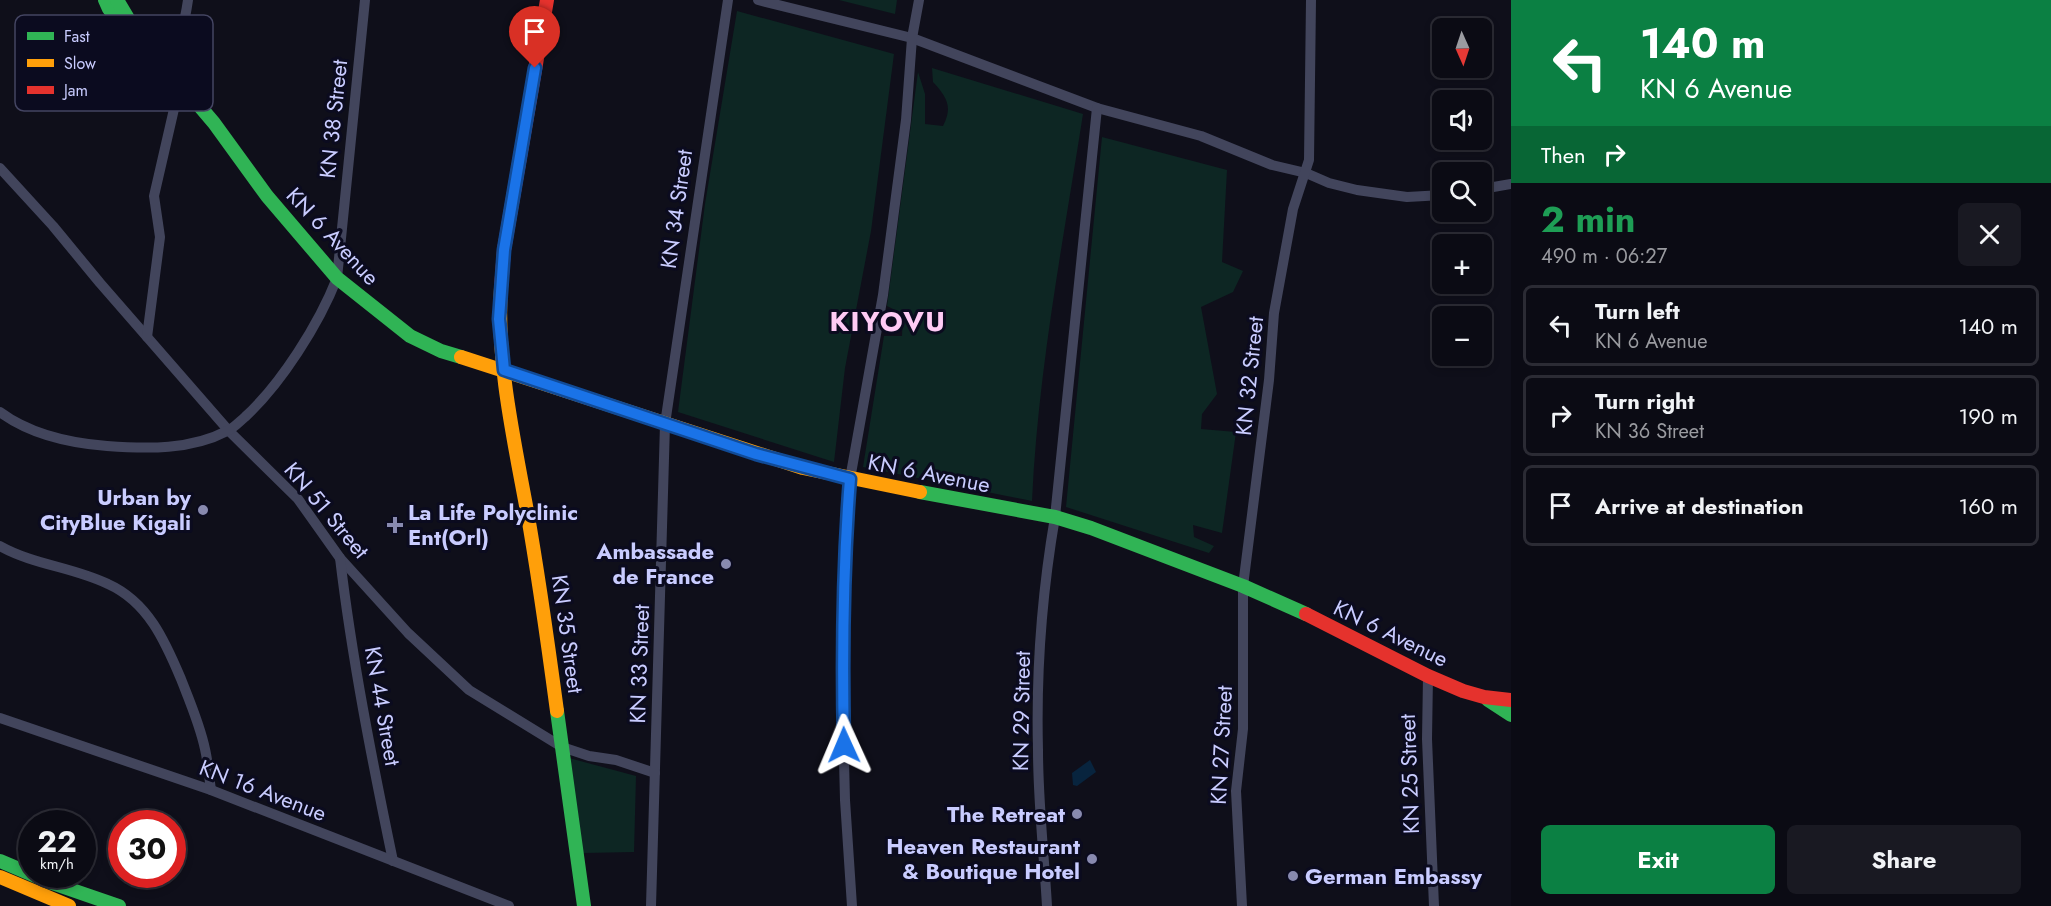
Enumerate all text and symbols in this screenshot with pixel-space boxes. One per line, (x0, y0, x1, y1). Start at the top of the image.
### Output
pin (509, 6, 560, 68)
text: 140 m (1640, 13, 1766, 74)
legend (15, 15, 213, 111)
icon: arrive (518, 15, 551, 48)
north arrow (1432, 18, 1492, 78)
map controls (1432, 18, 1492, 366)
icon: left (1541, 24, 1619, 102)
text: Fast (64, 25, 90, 48)
text: Slow (64, 52, 96, 75)
street label: KN 38 Street (311, 57, 355, 180)
text: KN 6 Avenue (1640, 69, 1792, 108)
text: Jam (62, 79, 88, 102)
button: sound (1432, 90, 1492, 150)
icon: right (1598, 138, 1631, 171)
text: Then (1541, 139, 1586, 171)
street label: KN 34 Street (652, 147, 700, 271)
button: search (1432, 162, 1492, 222)
street label: KN 6 Avenue (279, 180, 387, 292)
text: 2 min (1541, 193, 1636, 245)
button: close (1958, 203, 2021, 266)
button: + (1432, 234, 1492, 294)
text: 490 m · 06:27 (1541, 242, 1667, 271)
text: Turn left (1595, 295, 1680, 327)
district label: KIYOVU (830, 301, 946, 342)
button: − (1432, 306, 1492, 366)
icon: left (1544, 309, 1577, 342)
text: 140 m (1958, 310, 2018, 342)
street label: KN 32 Street (1227, 314, 1271, 437)
text: KN 6 Avenue (1595, 327, 1708, 356)
text: Turn right (1595, 385, 1695, 417)
icon: right (1544, 399, 1577, 432)
text: 190 m (1958, 400, 2018, 432)
text: KN 36 Street (1595, 417, 1704, 446)
street label: KN 6 Avenue (865, 445, 993, 501)
street label: KN 51 Street (277, 455, 377, 566)
place label: Urban by CityBlue Kigali (40, 481, 192, 538)
icon: arrive (1544, 489, 1577, 522)
text: Arrive at destination (1595, 490, 1804, 522)
text: 160 m (1958, 490, 2018, 522)
place label: La Life Polyclinic Ent(Orl) (408, 496, 578, 553)
marker: Urban by CityBlue Kigali (196, 503, 210, 517)
marker: La Life Polyclinic Ent(Orl) (386, 516, 404, 534)
place label: Ambassade de France (595, 535, 714, 592)
marker: Ambassade de France (719, 557, 733, 571)
street label: KN 35 Street (544, 573, 592, 696)
street label: KN 6 Avenue (1328, 591, 1454, 675)
street label: KN 33 Street (621, 603, 657, 724)
street label: KN 44 Street (357, 644, 409, 769)
street label: KN 29 Street (1004, 650, 1038, 771)
street label: KN 27 Street (1202, 684, 1240, 805)
position arrow (812, 713, 876, 777)
street label: KN 25 Street (1391, 713, 1427, 835)
street label: KN 16 Avenue (195, 751, 331, 829)
place label: The Retreat (947, 798, 1065, 830)
marker: The Retreat (1070, 807, 1084, 821)
speed limit sign: 30 (108, 810, 186, 888)
text: 22 (37, 820, 77, 863)
button: Exit (1541, 825, 1775, 894)
button: Share (1787, 825, 2021, 894)
place label: Heaven Restaurant & Boutique Hotel (886, 830, 1080, 887)
marker: Heaven Restaurant & Boutique Hotel (1085, 852, 1099, 866)
text: km/h (40, 853, 74, 875)
place label: German Embassy (1305, 860, 1482, 892)
marker: German Embassy (1286, 869, 1300, 883)

